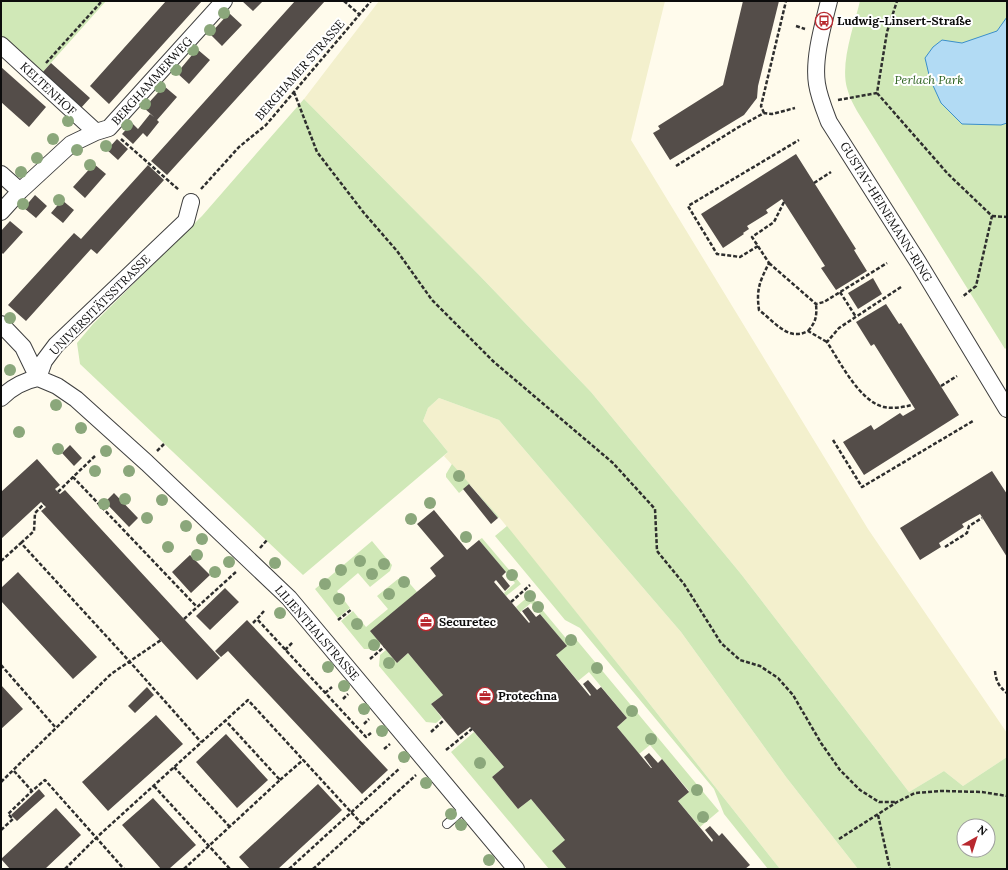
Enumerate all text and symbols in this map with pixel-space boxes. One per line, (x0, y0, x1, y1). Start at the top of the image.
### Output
bus stop icon: Ludwig-Linsert-Straße (814, 11, 834, 31)
place label: Ludwig-Linsert-Straße (837, 13, 972, 28)
street label: BERGHAMER STRASSE (252, 16, 348, 123)
street label: BERGHAMMERWEG (108, 33, 195, 128)
street label: KELTENHOF (17, 59, 80, 119)
park label: Perlach Park (895, 72, 964, 87)
street label: GUSTAV-HEINEMANN-RING (837, 139, 936, 284)
street label: UNIVERSITÄTSSTRASSE (46, 251, 153, 358)
street label: LILIENTHALSTRASSE (272, 582, 363, 683)
office icon: Securetec (416, 612, 436, 632)
place label: Securetec (439, 614, 497, 629)
office icon: Protechna (475, 686, 495, 706)
place label: Protechna (498, 688, 558, 703)
north arrow (956, 818, 996, 858)
text: N (975, 822, 990, 839)

